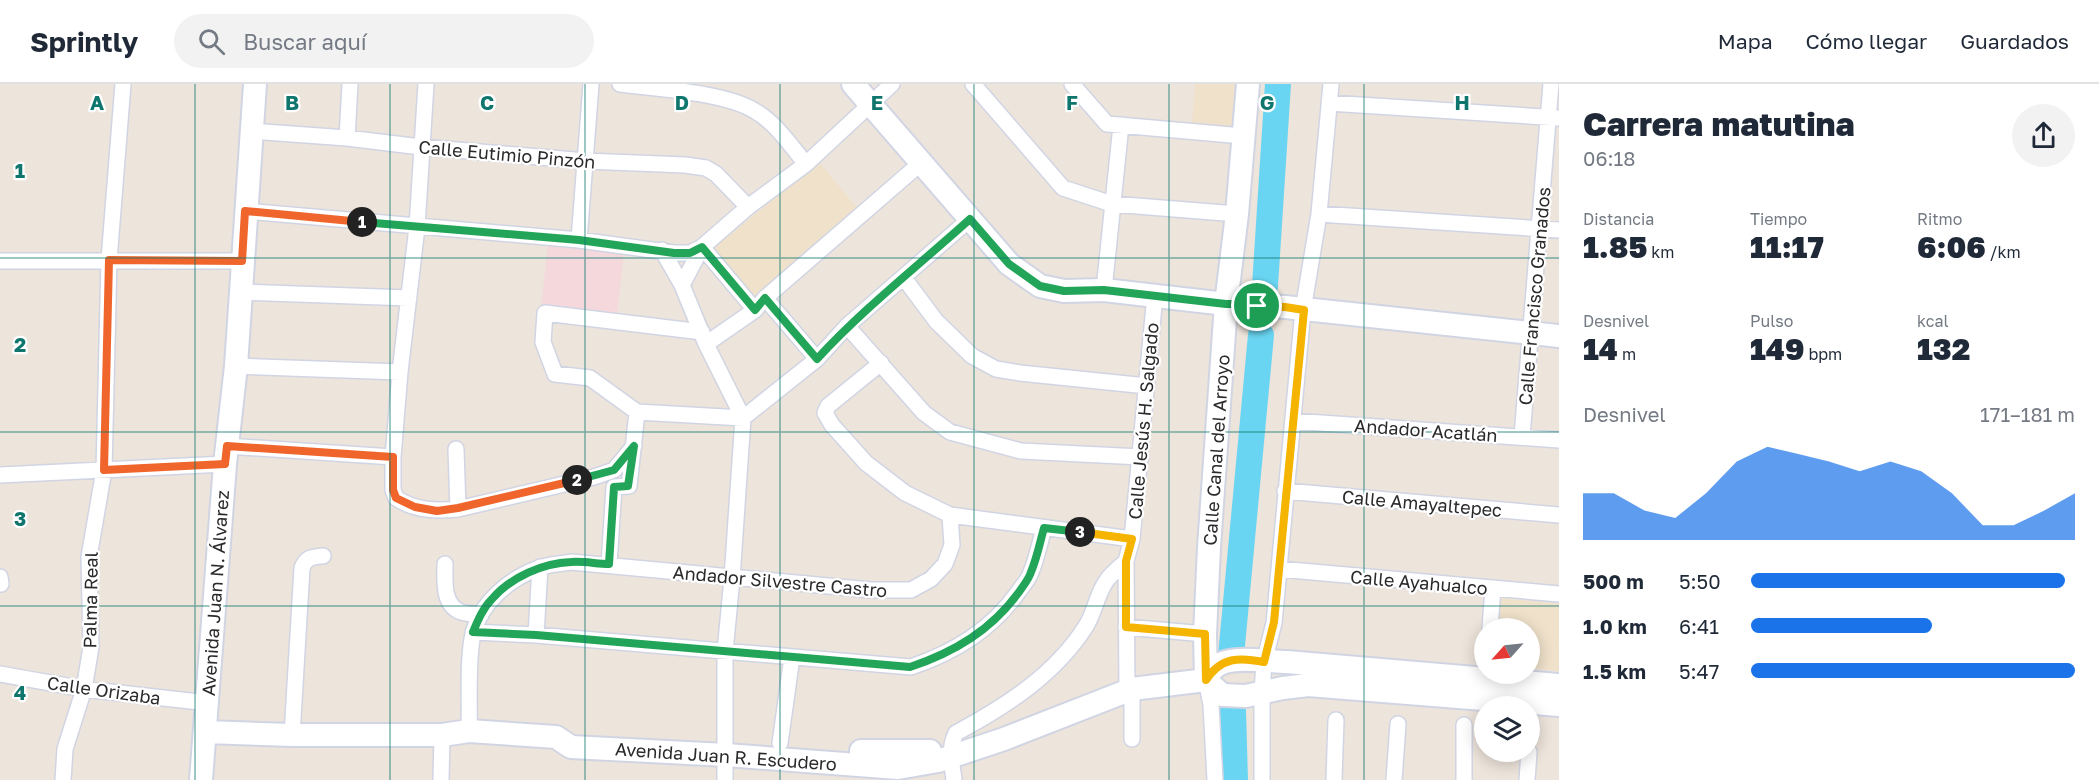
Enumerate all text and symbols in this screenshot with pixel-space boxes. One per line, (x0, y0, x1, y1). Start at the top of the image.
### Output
search box (174, 14, 594, 68)
text: Sprintly (30, 25, 138, 58)
icon: search (195, 25, 228, 58)
text: Buscar aquí (243, 28, 367, 55)
text: Mapa (1718, 28, 1773, 54)
text: Cómo llegar (1806, 28, 1927, 54)
text: Guardados (1960, 28, 2069, 54)
text: A (90, 90, 104, 114)
text: B (285, 90, 299, 114)
text: C (480, 90, 494, 114)
text: D (675, 90, 689, 114)
text: E (871, 90, 883, 114)
text: F (1066, 90, 1078, 114)
text: G (1260, 90, 1274, 114)
text: H (1454, 90, 1470, 114)
text: Carrera matutina (1583, 104, 1855, 143)
button: share (2012, 104, 2075, 167)
street label: Calle Eutimio Pinzón (418, 135, 596, 173)
text: 06:18 (1583, 146, 1635, 170)
text: 1 (15, 158, 25, 182)
street label: Calle Francisco Granados (1513, 186, 1555, 406)
pin: 1 (347, 207, 377, 237)
text: Distancia (1583, 209, 1654, 229)
text: Tiempo (1750, 209, 1807, 229)
text: Ritmo (1917, 209, 1962, 229)
text: 1 (358, 212, 366, 232)
text: 1.85 (1583, 229, 1647, 265)
text: 11:17 (1750, 229, 1824, 265)
text: 6:06 (1917, 229, 1986, 265)
text: km (1647, 242, 1675, 262)
text: /km (1986, 242, 2021, 262)
pin (1231, 280, 1282, 331)
icon: arrive (1240, 289, 1273, 322)
text: Desnivel (1583, 311, 1649, 331)
text: Pulso (1750, 311, 1793, 331)
text: kcal (1917, 311, 1949, 331)
street label: Calle Jesús H. Salgado (1123, 322, 1163, 520)
text: 14 (1583, 331, 1618, 367)
text: 149 (1750, 331, 1804, 367)
text: 132 (1917, 331, 1970, 367)
text: 2 (14, 332, 26, 356)
text: m (1618, 344, 1636, 364)
text: bpm (1804, 344, 1842, 364)
street label: Calle Canal del Arroyo (1198, 354, 1234, 546)
text: Desnivel (1583, 402, 1666, 426)
text: 171–181 m (1980, 402, 2075, 426)
street label: Andador Acatlán (1354, 414, 1498, 446)
pin: 2 (562, 465, 592, 495)
text: 2 (572, 470, 582, 490)
street label: Calle Amayaltepec (1341, 485, 1503, 521)
street label: Avenida Juan N. Álvarez (197, 489, 233, 697)
text: 3 (14, 506, 26, 530)
pin: 3 (1065, 517, 1095, 547)
text: 3 (1075, 522, 1085, 542)
street label: Palma Real (78, 551, 102, 648)
street label: Andador Silvestre Castro (672, 561, 888, 601)
street label: Calle Ayahualco (1349, 565, 1489, 599)
text: 500 m (1583, 569, 1644, 593)
text: 5:50 (1679, 569, 1721, 593)
text: 1.0 km (1583, 614, 1647, 638)
text: 6:41 (1679, 614, 1719, 638)
north arrow (1474, 618, 1540, 684)
map controls (1474, 618, 1540, 762)
text: 1.5 km (1583, 659, 1646, 683)
text: 5:47 (1679, 659, 1719, 683)
street label: Calle Orizaba (46, 671, 162, 709)
text: 4 (14, 680, 26, 704)
button: layers (1474, 696, 1540, 762)
street label: Avenida Juan R. Escudero (615, 737, 837, 775)

